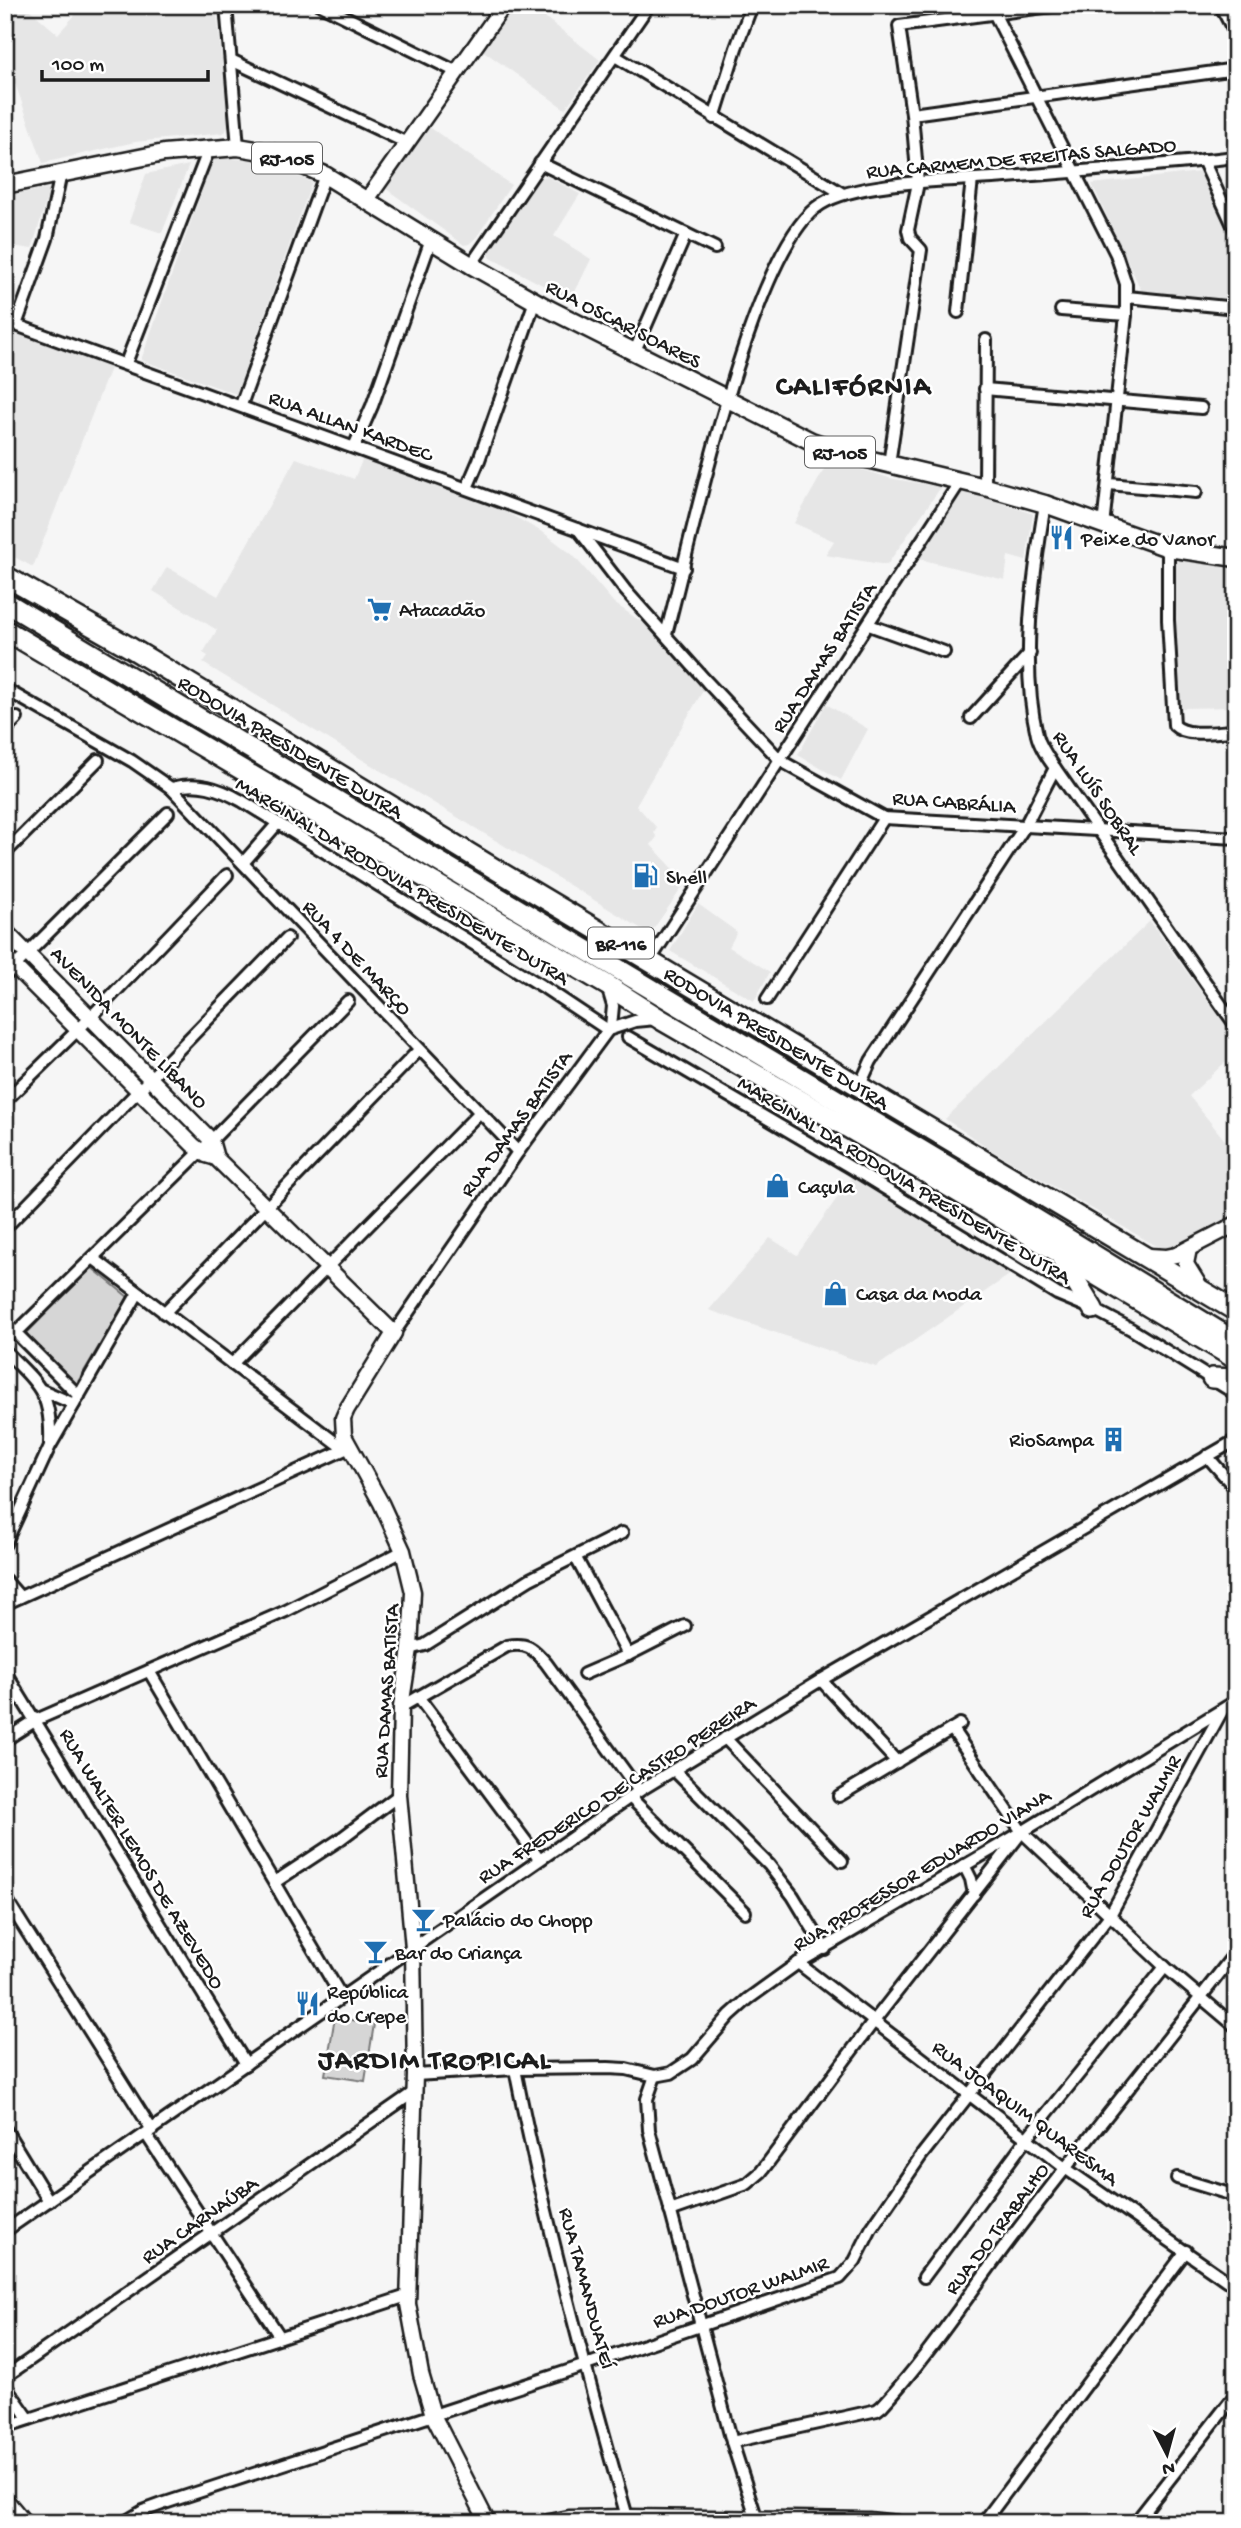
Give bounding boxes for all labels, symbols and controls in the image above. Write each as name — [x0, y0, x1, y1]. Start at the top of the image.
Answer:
scale bar — [42, 38, 208, 82]
text: 100 m — [51, 54, 104, 79]
street label: RUA CARMEM DE FREITAS SALGADO — [865, 134, 1178, 186]
road number: RJ-105 — [252, 142, 322, 174]
street label: RUA OSCAR SOARES — [540, 276, 705, 376]
district label: CALIFÓRNIA — [776, 372, 933, 405]
street label: RUA ALLAN KARDEC — [265, 387, 437, 470]
road number: RJ-105 — [805, 436, 875, 467]
restaurant icon: Peixe do Vanor — [1047, 524, 1075, 552]
place label: Peixe do Vanor — [1080, 529, 1216, 554]
street label: RUA DAMAS BATISTA — [768, 577, 885, 739]
supermarket icon: Atacadão — [365, 595, 393, 623]
place label: Atacadão — [399, 600, 485, 625]
street label: RODOVIA PRESIDENTE DUTRA — [172, 672, 408, 827]
street label: RUA LUÍS SOBRAL — [1045, 727, 1148, 862]
street label: MARGINAL DA RODOVIA PRESIDENTE DUTRA — [230, 773, 574, 994]
street label: RUA CABRÁLIA — [891, 787, 1018, 821]
fuel station icon: Shell — [632, 862, 660, 890]
place label: Shell — [666, 867, 707, 892]
street label: RUA 4 DE MARÇO — [295, 896, 416, 1023]
road number: BR-116 — [588, 928, 654, 959]
street label: AVENIDA MONTE LÍBANO — [43, 943, 212, 1116]
street label: RODOVIA PRESIDENTE DUTRA — [658, 963, 894, 1118]
street label: RUA DAMAS BATISTA — [456, 1046, 580, 1203]
street label: MARGINAL DA RODOVIA PRESIDENTE DUTRA — [732, 1072, 1076, 1293]
shop icon: Caçula — [764, 1172, 792, 1200]
place label: Caçula — [798, 1177, 856, 1202]
shop icon: Casa da Moda — [822, 1279, 850, 1307]
place label: Casa da Moda — [856, 1284, 983, 1309]
building icon: RioSampa — [1100, 1425, 1128, 1453]
place label: RioSampa — [1009, 1430, 1095, 1455]
street label: RUA DAMAS BATISTA — [370, 1602, 407, 1779]
street label: RUA FREDERICO DE CASTRO PEREIRA — [474, 1692, 763, 1891]
street label: RUA WALTER LEMOS DE AZEVEDO — [52, 1725, 228, 1995]
street label: RUA DOUTOR WALMIR — [1075, 1751, 1189, 1924]
street label: RUA PROFESSOR EDUARDO VIANA — [789, 1784, 1058, 1959]
bar icon: Palácio do Chopp — [409, 1905, 437, 1933]
place label: Palácio do Chopp — [442, 1910, 593, 1935]
bar icon: Bar do Criança — [361, 1938, 389, 1966]
place label: Bar do Criança — [394, 1943, 523, 1968]
place label: República do Crepe — [327, 1982, 409, 2031]
restaurant icon: República do Crepe — [293, 1989, 321, 2017]
street label: RUA JOAQUIM QUARESMA — [926, 2037, 1123, 2194]
district label: JARDIM TROPICAL — [317, 2046, 552, 2079]
street label: RUA DO TRABALHO — [941, 2159, 1057, 2301]
street label: RUA CARNAÚBA — [138, 2172, 265, 2271]
street label: RUA TAMANDUATEÍ — [551, 2205, 618, 2372]
street label: RUA DOUTOR WALMIR — [650, 2252, 833, 2336]
north arrow — [1132, 2420, 1202, 2490]
text: N — [1161, 2455, 1176, 2480]

